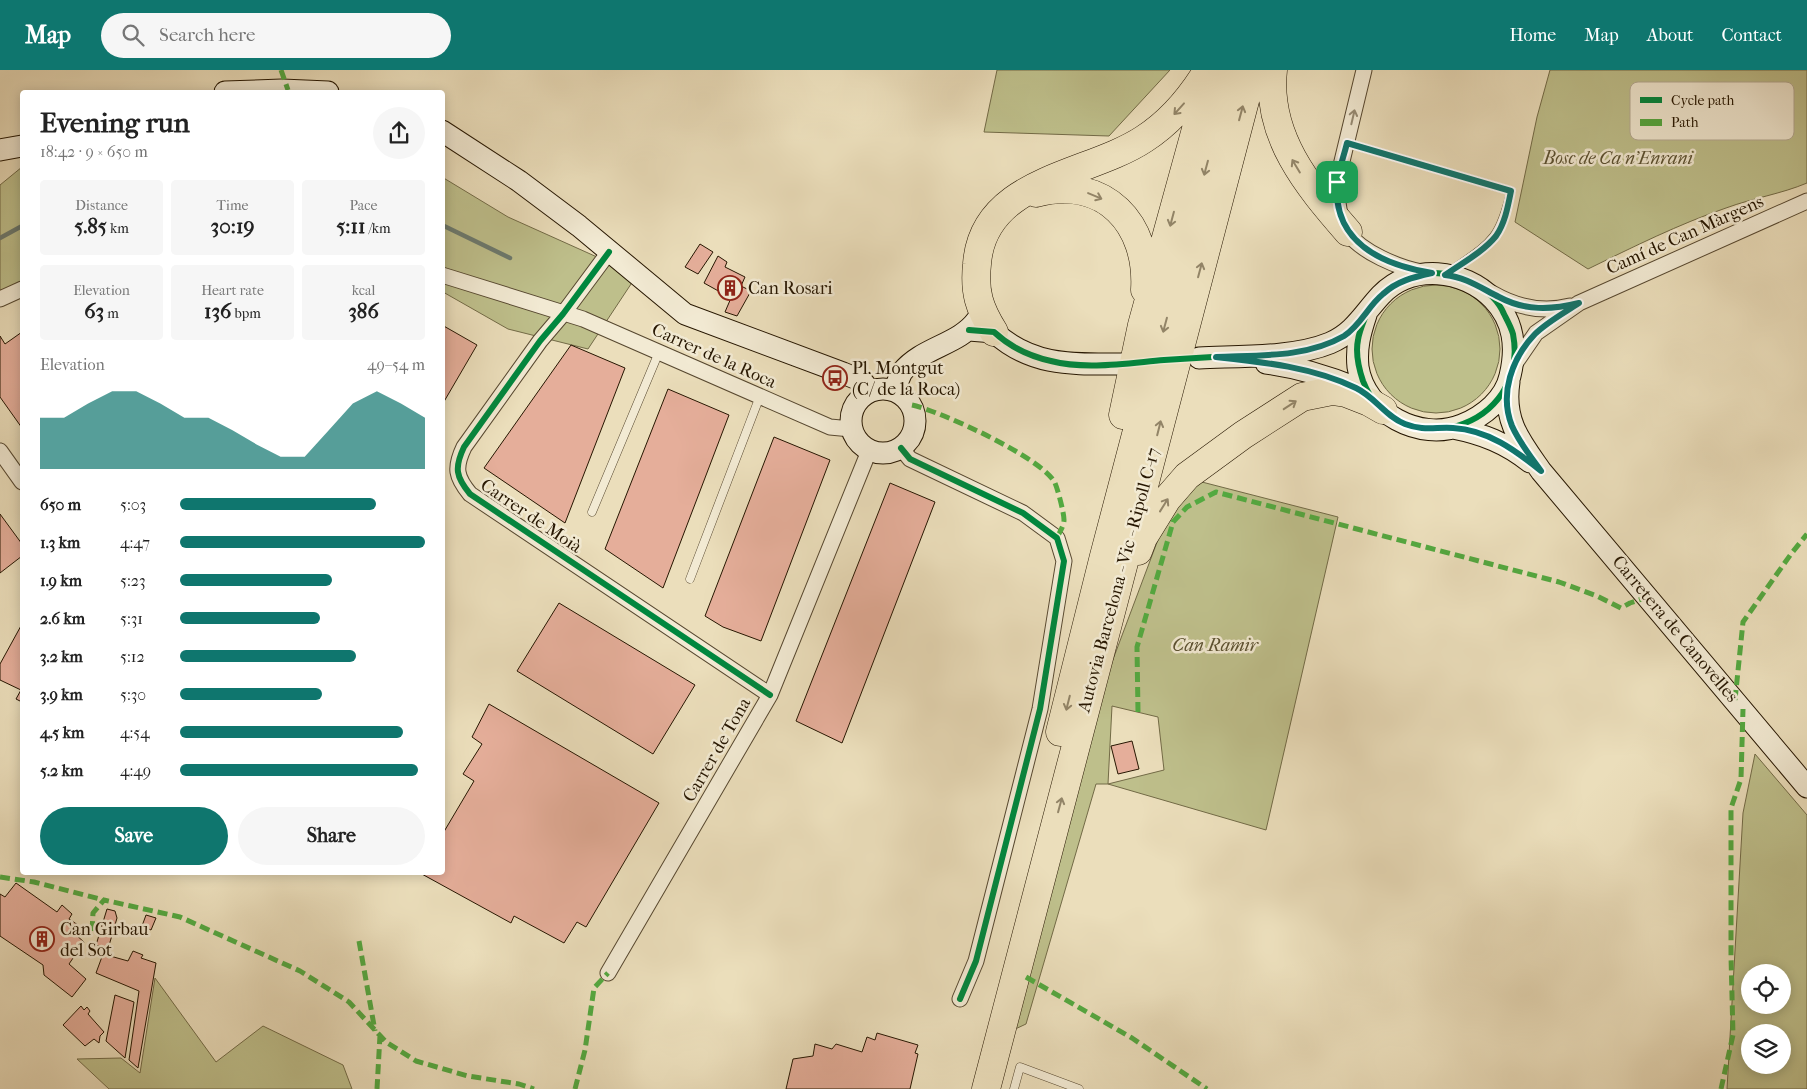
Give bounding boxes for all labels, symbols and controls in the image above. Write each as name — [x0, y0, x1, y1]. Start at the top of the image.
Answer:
search box — [101, 13, 451, 58]
text: Map — [25, 21, 71, 49]
icon: search — [119, 21, 147, 49]
text: Search here — [159, 24, 255, 46]
text: Home — [1509, 25, 1556, 46]
text: Map — [1584, 25, 1619, 46]
text: About — [1647, 25, 1693, 46]
text: Contact — [1721, 25, 1782, 46]
legend — [1630, 82, 1794, 140]
text: Cycle path — [1671, 92, 1735, 109]
one-way arrow — [1173, 103, 1184, 116]
text: Evening run — [40, 106, 190, 139]
one-way arrow — [1237, 106, 1246, 122]
button: share — [373, 107, 425, 159]
one-way arrow — [1349, 110, 1358, 126]
text: Path — [1671, 114, 1699, 131]
text: 18:42 · 9 × 650 m — [40, 142, 148, 161]
park label: Bosc de Ca n'Enrani — [1542, 148, 1695, 169]
one-way arrow — [1201, 159, 1210, 175]
one-way arrow — [1291, 160, 1301, 174]
pin — [1316, 161, 1358, 203]
icon: arrive — [1323, 168, 1351, 196]
street label: Camí de Can Màrgens — [1603, 191, 1767, 279]
one-way arrow — [1087, 192, 1102, 202]
text: Distance — [75, 197, 128, 214]
text: Time — [217, 197, 248, 214]
text: Pace — [350, 197, 377, 214]
one-way arrow — [1167, 211, 1177, 227]
text: 5.85 — [74, 214, 107, 238]
text: 30:19 — [211, 214, 254, 238]
text: 5:11 — [336, 214, 365, 238]
text: km — [107, 220, 129, 237]
text: /km — [365, 220, 391, 237]
one-way arrow — [1196, 263, 1205, 279]
building icon: Can Rosari — [717, 275, 743, 301]
place label: Can Rosari — [748, 278, 833, 299]
text: Elevation — [73, 282, 130, 299]
text: Heart rate — [201, 282, 264, 299]
text: kcal — [352, 282, 375, 299]
text: 63 — [84, 299, 104, 323]
text: 136 — [204, 299, 231, 323]
text: 386 — [348, 299, 379, 323]
text: m — [104, 305, 119, 322]
text: bpm — [231, 305, 261, 322]
one-way arrow — [1160, 317, 1169, 333]
street label: Carrer de la Roca — [649, 319, 780, 393]
text: Elevation — [40, 355, 105, 374]
text: 49–54 m — [367, 355, 425, 374]
place label: Pl. Montgut (C/ de la Roca) — [852, 358, 960, 400]
bus stop icon: Pl. Montgut (C/ de la Roca) — [822, 365, 848, 391]
one-way arrow — [1282, 399, 1296, 409]
one-way arrow — [1155, 420, 1164, 436]
street label: Autovia Barcelona - Vic - Ripoll C-17 — [1073, 445, 1165, 715]
street label: Carrer de Moià — [476, 474, 586, 558]
text: 650 m — [40, 495, 81, 514]
text: 5:03 — [120, 495, 146, 514]
one-way arrow — [1158, 498, 1169, 512]
text: 1.3 km — [40, 533, 80, 552]
text: 4:47 — [120, 533, 150, 552]
street label: Carretera de Canovelles — [1608, 551, 1743, 707]
text: 1.9 km — [40, 571, 82, 590]
text: 5:23 — [120, 571, 146, 590]
text: 2.6 km — [40, 609, 85, 628]
text: 5:31 — [120, 609, 143, 628]
park label: Can Ramir — [1172, 635, 1260, 656]
text: 3.2 km — [40, 647, 83, 666]
text: 5:12 — [120, 647, 145, 666]
text: 3.9 km — [40, 685, 83, 704]
text: 5:30 — [120, 685, 146, 704]
street label: Carrer de Tona — [679, 694, 756, 806]
one-way arrow — [1062, 694, 1072, 710]
text: 4.5 km — [40, 723, 84, 742]
text: 4:54 — [120, 723, 150, 742]
text: 5.2 km — [40, 761, 83, 780]
text: 4:49 — [120, 761, 151, 780]
one-way arrow — [1056, 797, 1066, 813]
button: Save — [40, 807, 228, 865]
button: Share — [238, 807, 425, 865]
place label: Can Girbau del Sot — [60, 919, 148, 961]
building icon: Can Girbau del Sot — [29, 926, 55, 952]
map controls — [1741, 964, 1791, 1074]
button: locate — [1741, 964, 1791, 1014]
button: layers — [1741, 1024, 1791, 1074]

